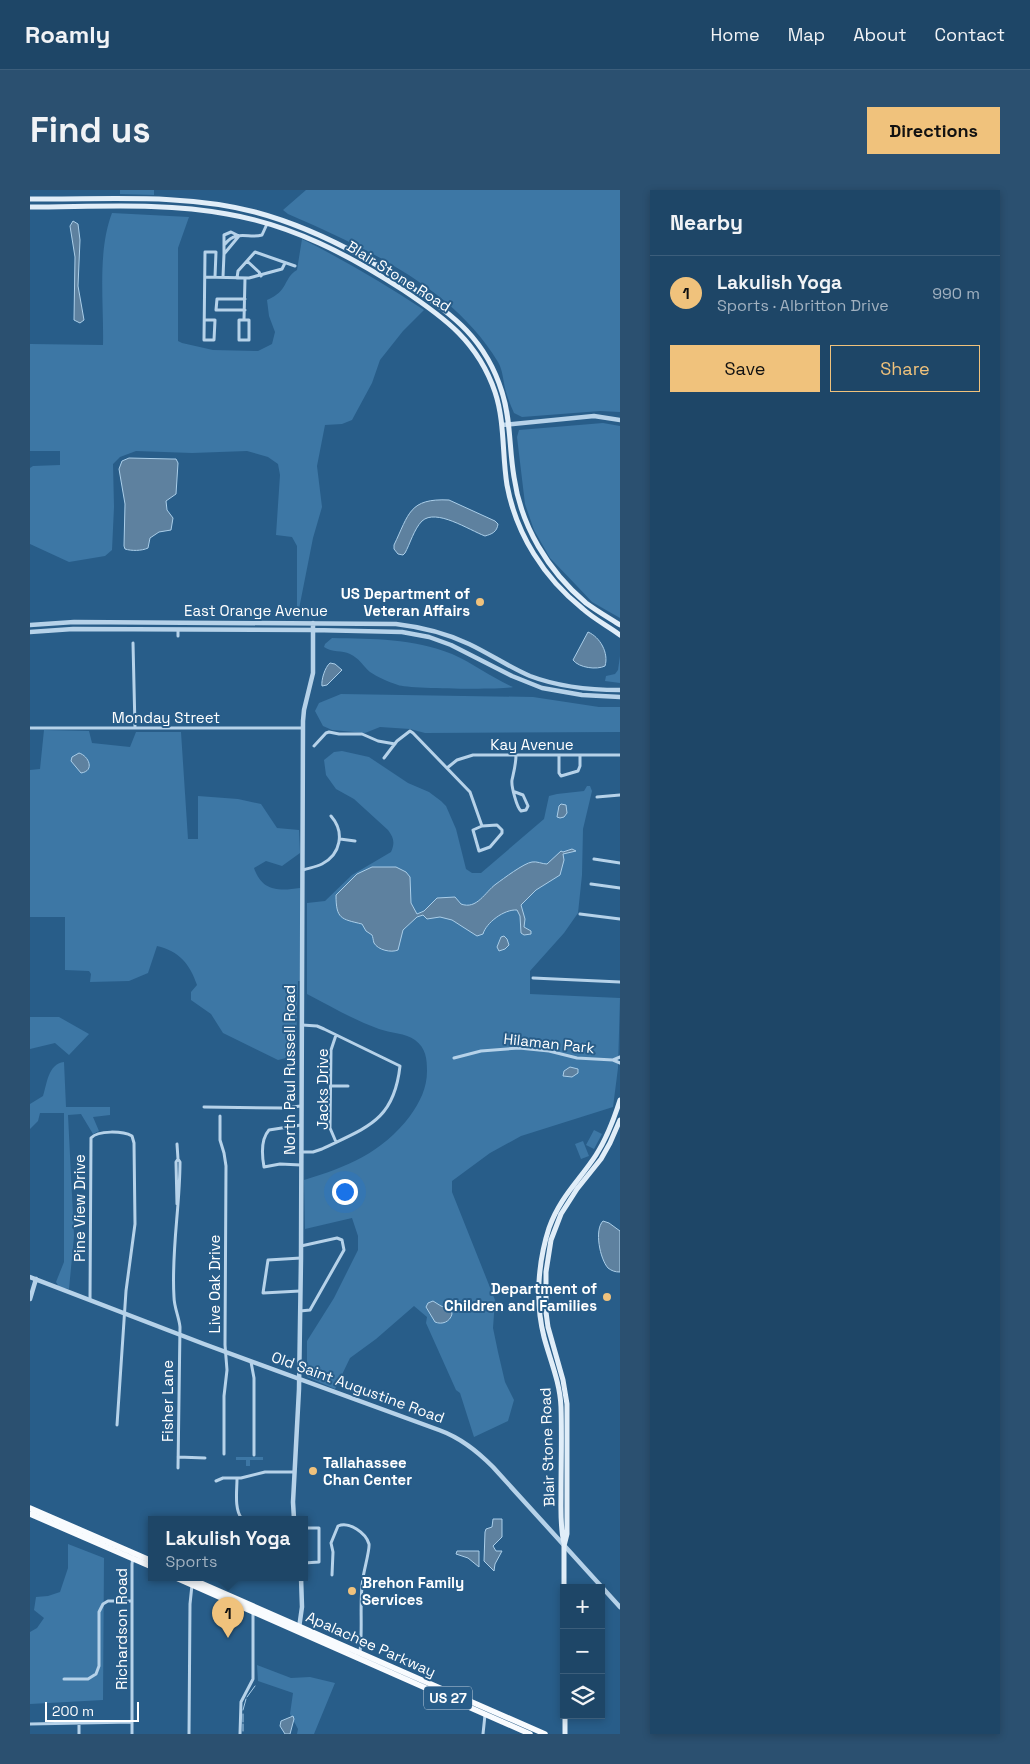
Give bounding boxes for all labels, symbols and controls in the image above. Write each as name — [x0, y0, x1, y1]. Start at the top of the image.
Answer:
text: Roamly — [25, 19, 110, 50]
text: Home — [711, 23, 760, 46]
text: Map — [788, 23, 825, 46]
text: About — [853, 23, 907, 46]
text: Contact — [935, 23, 1005, 46]
button: Directions — [867, 107, 1000, 154]
text: Find us — [30, 108, 151, 152]
text: Nearby — [670, 209, 743, 236]
street label: Blair Stone Road — [343, 236, 455, 316]
text: Lakulish Yoga — [717, 270, 842, 295]
text: 1 — [682, 283, 690, 304]
text: 990 m — [932, 283, 980, 304]
text: Sports · Albritton Drive — [717, 295, 889, 316]
button: Save — [670, 345, 820, 392]
button: Share — [830, 345, 980, 392]
place label: US Department of Veteran Affairs — [341, 584, 470, 620]
marker: US Department of Veteran Affairs — [474, 596, 486, 608]
street label: East Orange Avenue — [184, 601, 328, 620]
street label: Monday Street — [112, 708, 220, 727]
street label: Kay Avenue — [490, 735, 574, 754]
street label: North Paul Russell Road — [280, 985, 299, 1155]
street label: Hilaman Park — [502, 1029, 596, 1057]
street label: Jacks Drive — [313, 1048, 332, 1130]
street label: Pine View Drive — [70, 1154, 89, 1262]
your location — [332, 1179, 358, 1205]
street label: Live Oak Drive — [205, 1234, 224, 1333]
place label: Department of Children and Families — [444, 1279, 597, 1315]
marker: Department of Children and Families — [601, 1291, 613, 1303]
street label: Old Saint Augustine Road — [269, 1347, 447, 1427]
street label: Fisher Lane — [158, 1360, 177, 1442]
street label: Blair Stone Road — [535, 1387, 559, 1507]
place label: Tallahassee Chan Center — [323, 1453, 412, 1489]
marker: Tallahassee Chan Center — [307, 1465, 319, 1477]
popup — [148, 1516, 308, 1581]
text: Lakulish Yoga — [165, 1526, 291, 1551]
text: Sports — [165, 1551, 217, 1572]
street label: Richardson Road — [112, 1568, 131, 1690]
place label: Brehon Family Services — [362, 1573, 464, 1609]
map controls — [560, 1584, 605, 1719]
button: + — [560, 1584, 605, 1629]
marker: Brehon Family Services — [346, 1585, 358, 1597]
pin: 1 — [212, 1597, 244, 1638]
street label: Apalachee Parkway — [303, 1607, 439, 1681]
button: − — [560, 1629, 605, 1674]
button: layers — [560, 1674, 605, 1719]
road number: US 27 — [424, 1686, 472, 1710]
scale bar — [45, 1699, 139, 1722]
text: 200 m — [52, 1702, 94, 1720]

